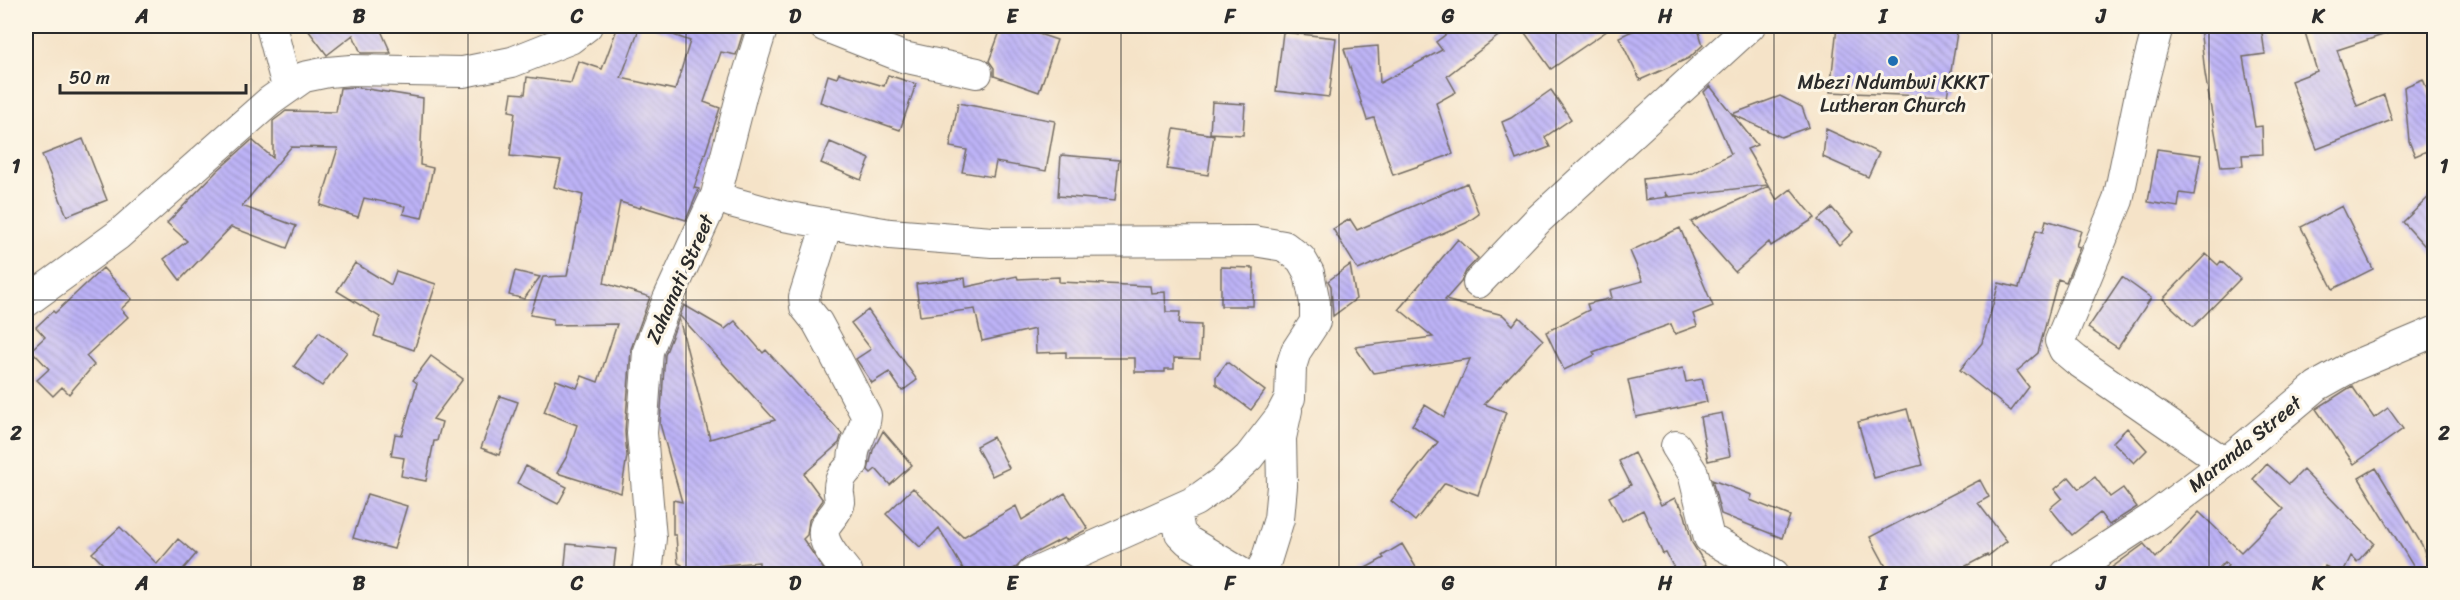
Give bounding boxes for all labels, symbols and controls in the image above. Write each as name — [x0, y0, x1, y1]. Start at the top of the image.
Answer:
text: A — [134, 0, 149, 34]
text: B — [353, 0, 366, 34]
text: C — [570, 0, 584, 34]
text: D — [789, 0, 802, 34]
text: E — [1006, 0, 1019, 34]
text: F — [1224, 0, 1237, 34]
text: G — [1441, 0, 1455, 34]
text: H — [1657, 0, 1673, 34]
text: I — [1878, 0, 1889, 34]
text: J — [2095, 0, 2107, 34]
text: K — [2311, 0, 2326, 34]
marker: Mbezi Ndumbwi KKKT Lutheran Church — [1886, 54, 1900, 68]
scale bar — [60, 57, 246, 95]
text: 50 m — [69, 62, 110, 94]
place label: Mbezi Ndumbwi KKKT Lutheran Church — [1797, 65, 1990, 123]
text: 1 — [12, 149, 21, 184]
text: 1 — [2440, 149, 2449, 184]
street label: Zahanati Street — [636, 208, 725, 349]
street label: Maranda Street — [2180, 386, 2311, 501]
text: 2 — [9, 416, 22, 451]
text: 2 — [2437, 416, 2450, 451]
text: A — [134, 566, 149, 600]
text: B — [353, 566, 366, 600]
text: C — [570, 566, 584, 600]
text: D — [789, 566, 802, 600]
text: E — [1006, 566, 1019, 600]
text: F — [1224, 566, 1237, 600]
text: G — [1441, 566, 1455, 600]
text: H — [1657, 566, 1673, 600]
text: I — [1878, 566, 1889, 600]
text: J — [2095, 566, 2107, 600]
text: K — [2311, 566, 2326, 600]

